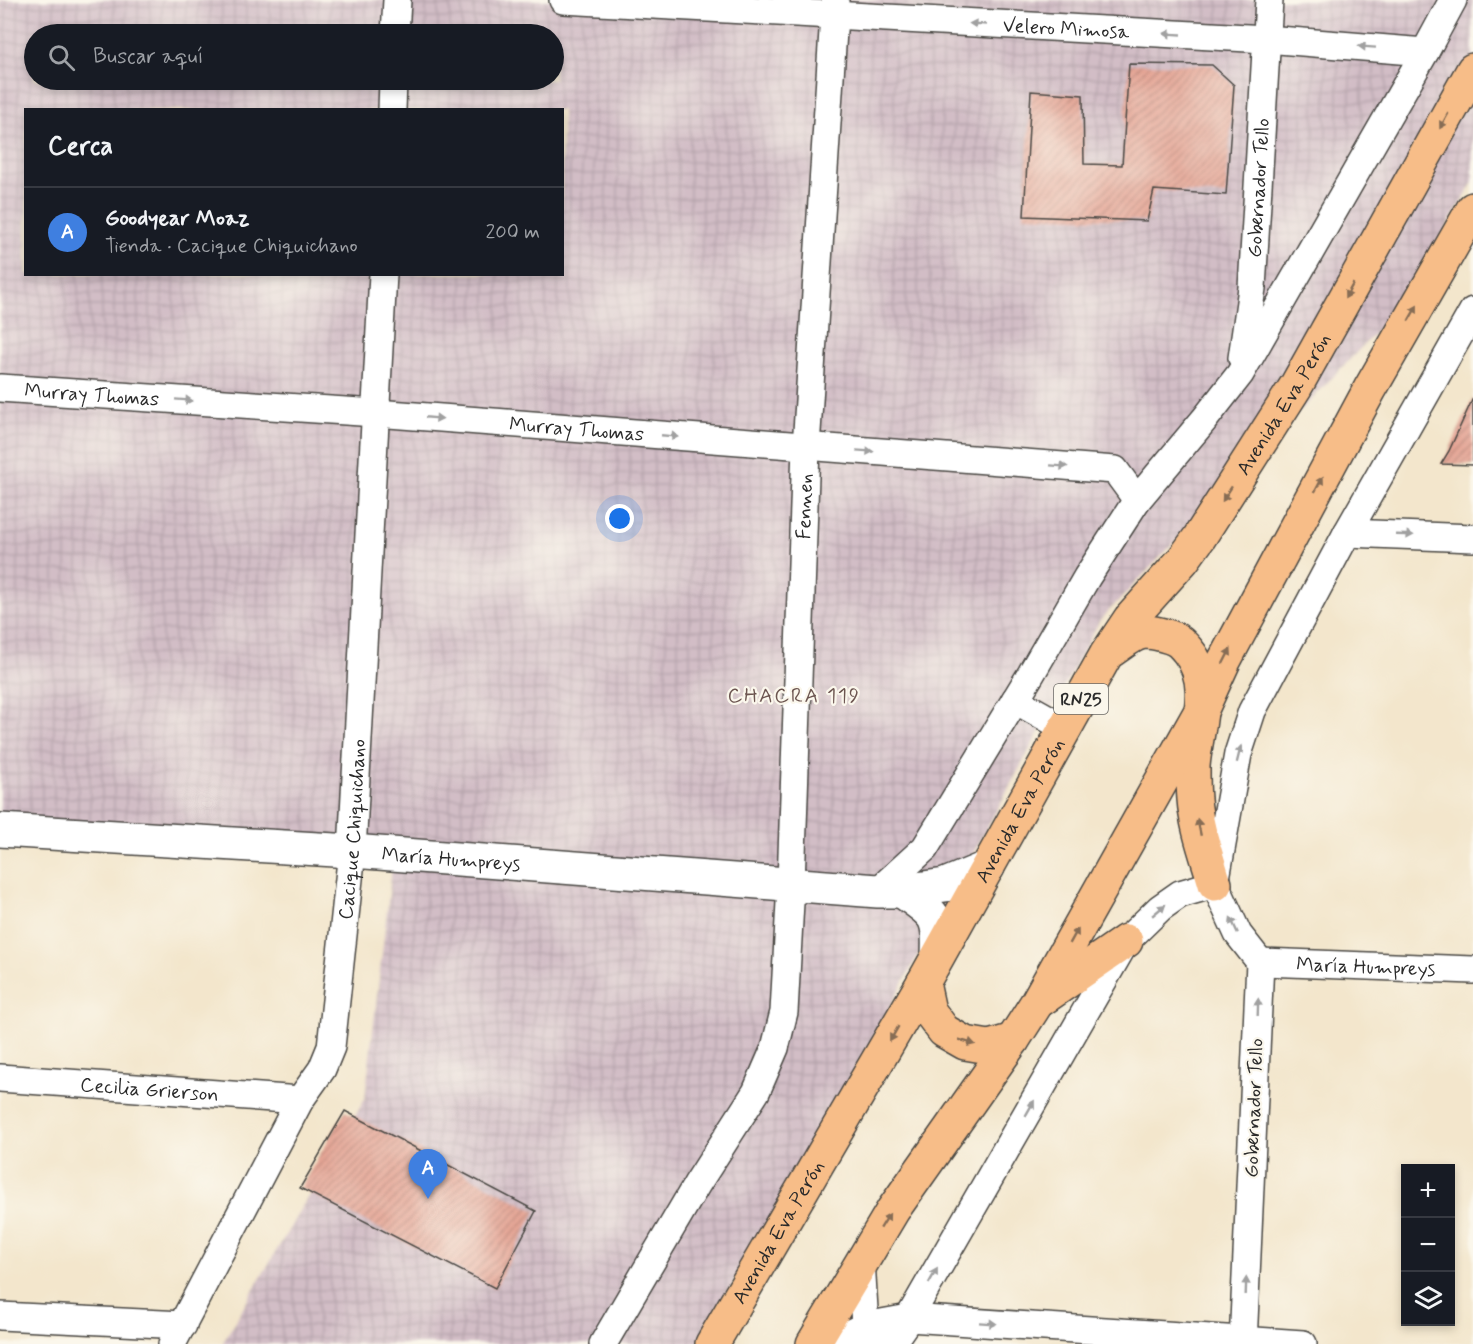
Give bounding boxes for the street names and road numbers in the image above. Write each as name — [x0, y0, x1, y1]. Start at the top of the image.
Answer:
street label: Velero Mimosa — [1002, 12, 1131, 46]
street label: Gobernador Tello — [1242, 117, 1277, 258]
street label: Avenida Eva Perón — [1231, 329, 1338, 481]
street label: Murray Thomas — [23, 378, 160, 414]
street label: Murray Thomas — [508, 411, 645, 449]
street label: Fennen — [791, 473, 820, 540]
road number: RN25 — [1054, 684, 1108, 714]
street label: Avenida Eva Perón — [969, 734, 1072, 888]
street label: Cacique Chiquichano — [333, 738, 373, 921]
street label: María Humpreys — [381, 841, 522, 879]
street label: María Humpreys — [1296, 951, 1436, 984]
street label: Gobernador Tello — [1239, 1038, 1270, 1178]
street label: Cecilia Grierson — [79, 1072, 220, 1109]
street label: Avenida Eva Perón — [726, 1156, 831, 1309]

